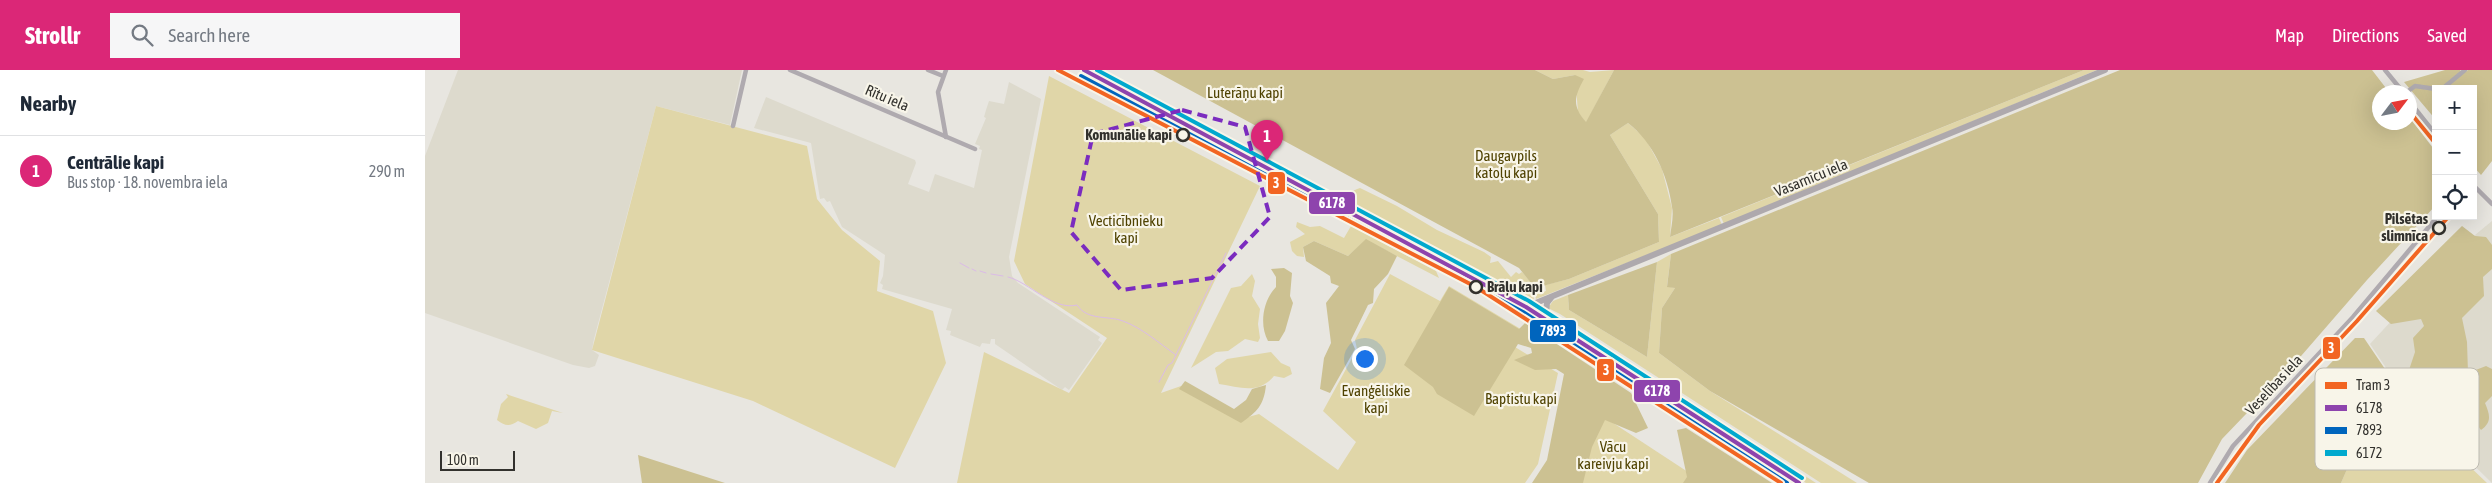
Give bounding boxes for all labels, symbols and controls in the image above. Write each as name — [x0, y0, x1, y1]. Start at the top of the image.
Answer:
search box — [110, 13, 460, 58]
icon: search — [128, 21, 156, 49]
text: Strollr — [25, 22, 80, 49]
text: Search here — [168, 24, 250, 46]
text: Map — [2275, 25, 2304, 46]
text: Directions — [2332, 25, 2399, 46]
text: Saved — [2427, 25, 2467, 46]
street label: Rītu iela — [863, 81, 912, 114]
park label: Luterāņu kapi — [1207, 84, 1283, 101]
north arrow — [2372, 85, 2417, 130]
map controls — [2432, 85, 2477, 220]
button: + — [2432, 85, 2477, 130]
text: Nearby — [20, 91, 76, 115]
pin: 1 — [1251, 120, 1283, 161]
place label: Komunālie kapi — [1085, 126, 1172, 143]
marker: Komunālie kapi — [1176, 128, 1190, 142]
button: − — [2432, 130, 2477, 175]
park label: Daugavpils katoļu kapi — [1475, 147, 1537, 181]
text: Centrālie kapi — [67, 151, 164, 173]
street label: Vasarnīcu iela — [1772, 155, 1850, 200]
text: 1 — [32, 162, 40, 180]
text: 290 m — [369, 162, 405, 180]
line badge: 3 — [1267, 171, 1286, 195]
text: Bus stop · 18. novembra iela — [67, 173, 228, 191]
text: 3 — [1273, 175, 1279, 191]
button: locate — [2432, 175, 2477, 220]
line badge: 6178 — [1308, 191, 1356, 215]
text: 6178 — [1319, 195, 1346, 211]
place label: Pilsētas slimnīca — [2381, 210, 2429, 244]
park label: Vecticībnieku kapi — [1089, 212, 1163, 246]
marker: Pilsētas slimnīca — [2432, 221, 2446, 235]
place label: Brāļu kapi — [1487, 278, 1543, 296]
marker: Brāļu kapi — [1469, 280, 1483, 294]
line badge: 7893 — [1529, 319, 1577, 343]
text: 7893 — [1540, 323, 1566, 339]
line badge: 3 — [2322, 336, 2341, 360]
text: 3 — [2328, 340, 2334, 356]
your location — [1352, 346, 1378, 372]
street label: Veselības iela — [2242, 351, 2306, 418]
line badge: 3 — [1596, 358, 1615, 382]
text: 3 — [1603, 362, 1609, 378]
legend — [2315, 368, 2479, 470]
text: Tram 3 — [2356, 377, 2390, 393]
line badge: 6178 — [1633, 379, 1681, 403]
park label: Evanģēliskie kapi — [1342, 382, 1411, 416]
text: 6178 — [1644, 383, 1671, 399]
park label: Baptistu kapi — [1485, 390, 1557, 407]
text: 6178 — [2356, 400, 2383, 416]
text: 7893 — [2356, 422, 2382, 438]
park label: Vācu kareivju kapi — [1577, 438, 1649, 472]
text: 6172 — [2356, 445, 2382, 461]
scale bar — [440, 448, 515, 471]
text: 100 m — [447, 452, 479, 468]

